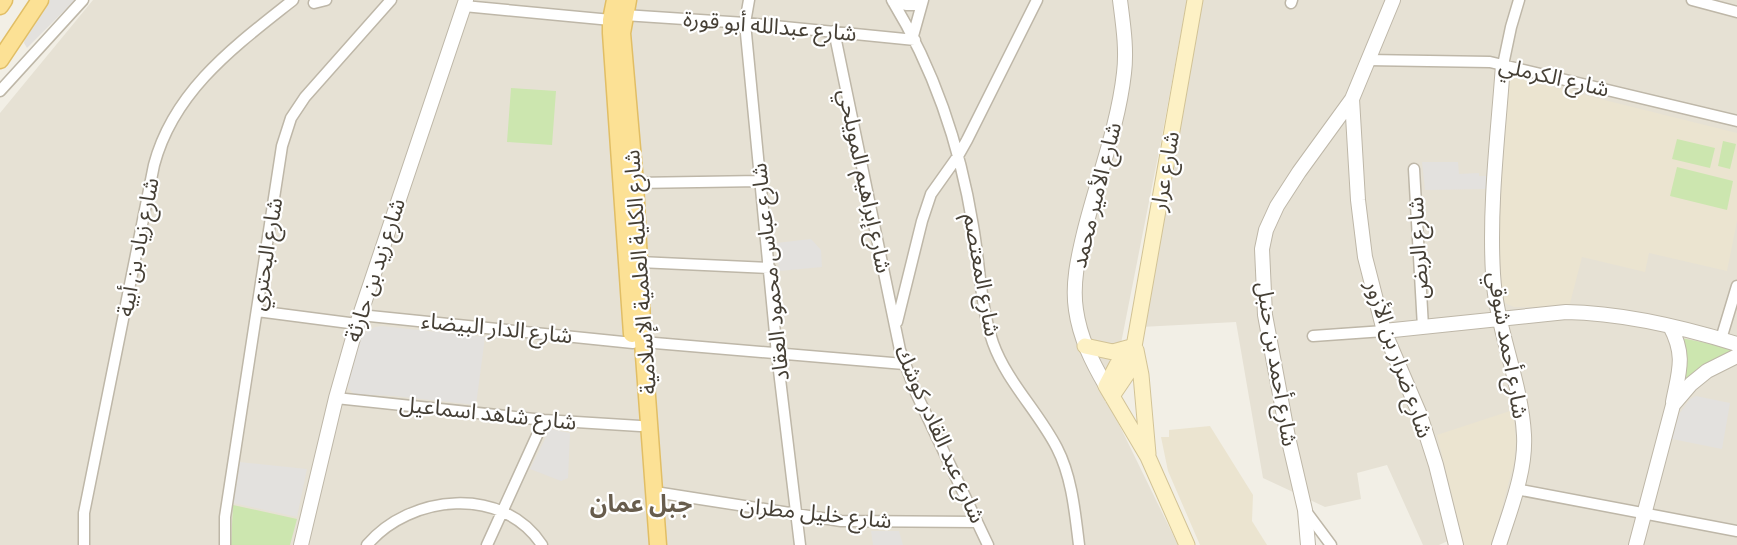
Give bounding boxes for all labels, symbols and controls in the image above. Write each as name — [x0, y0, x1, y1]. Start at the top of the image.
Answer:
street label: شارع عبدالله أبو قورة — [682, 5, 858, 50]
street label: شارع الكرملي — [1496, 51, 1612, 106]
street label: شارع إبراهيم المويلحي — [829, 86, 898, 276]
street label: شارع الأمير محمد — [1065, 119, 1130, 271]
street label: شارع عرار — [1145, 129, 1188, 214]
street label: شارع الكلية العلمية الإسلامية — [618, 149, 665, 395]
street label: شارع عباس محمود العقاد — [745, 162, 798, 382]
street label: شارع زياد بن أبية — [111, 175, 168, 319]
street label: شارع زيد بن حارثة — [339, 195, 414, 346]
street label: شارع البحتري — [244, 196, 291, 313]
street label: شارع الربض — [1402, 196, 1437, 300]
street label: شارع المعتصم — [955, 211, 1006, 339]
street label: شارع أحمد شوقي — [1479, 269, 1534, 421]
street label: شارع ضرار بن الأزور — [1356, 276, 1439, 442]
street label: شارع أحمد بن حنبل — [1248, 280, 1303, 449]
street label: شارع الدار البيضاء — [420, 307, 574, 352]
street label: شارع عبد القادر كوشك — [886, 341, 991, 528]
street label: شارع شاهد اسماعيل — [398, 390, 578, 439]
district label: جبل عمان — [590, 489, 692, 518]
street label: شارع خليل مطران — [739, 492, 893, 537]

